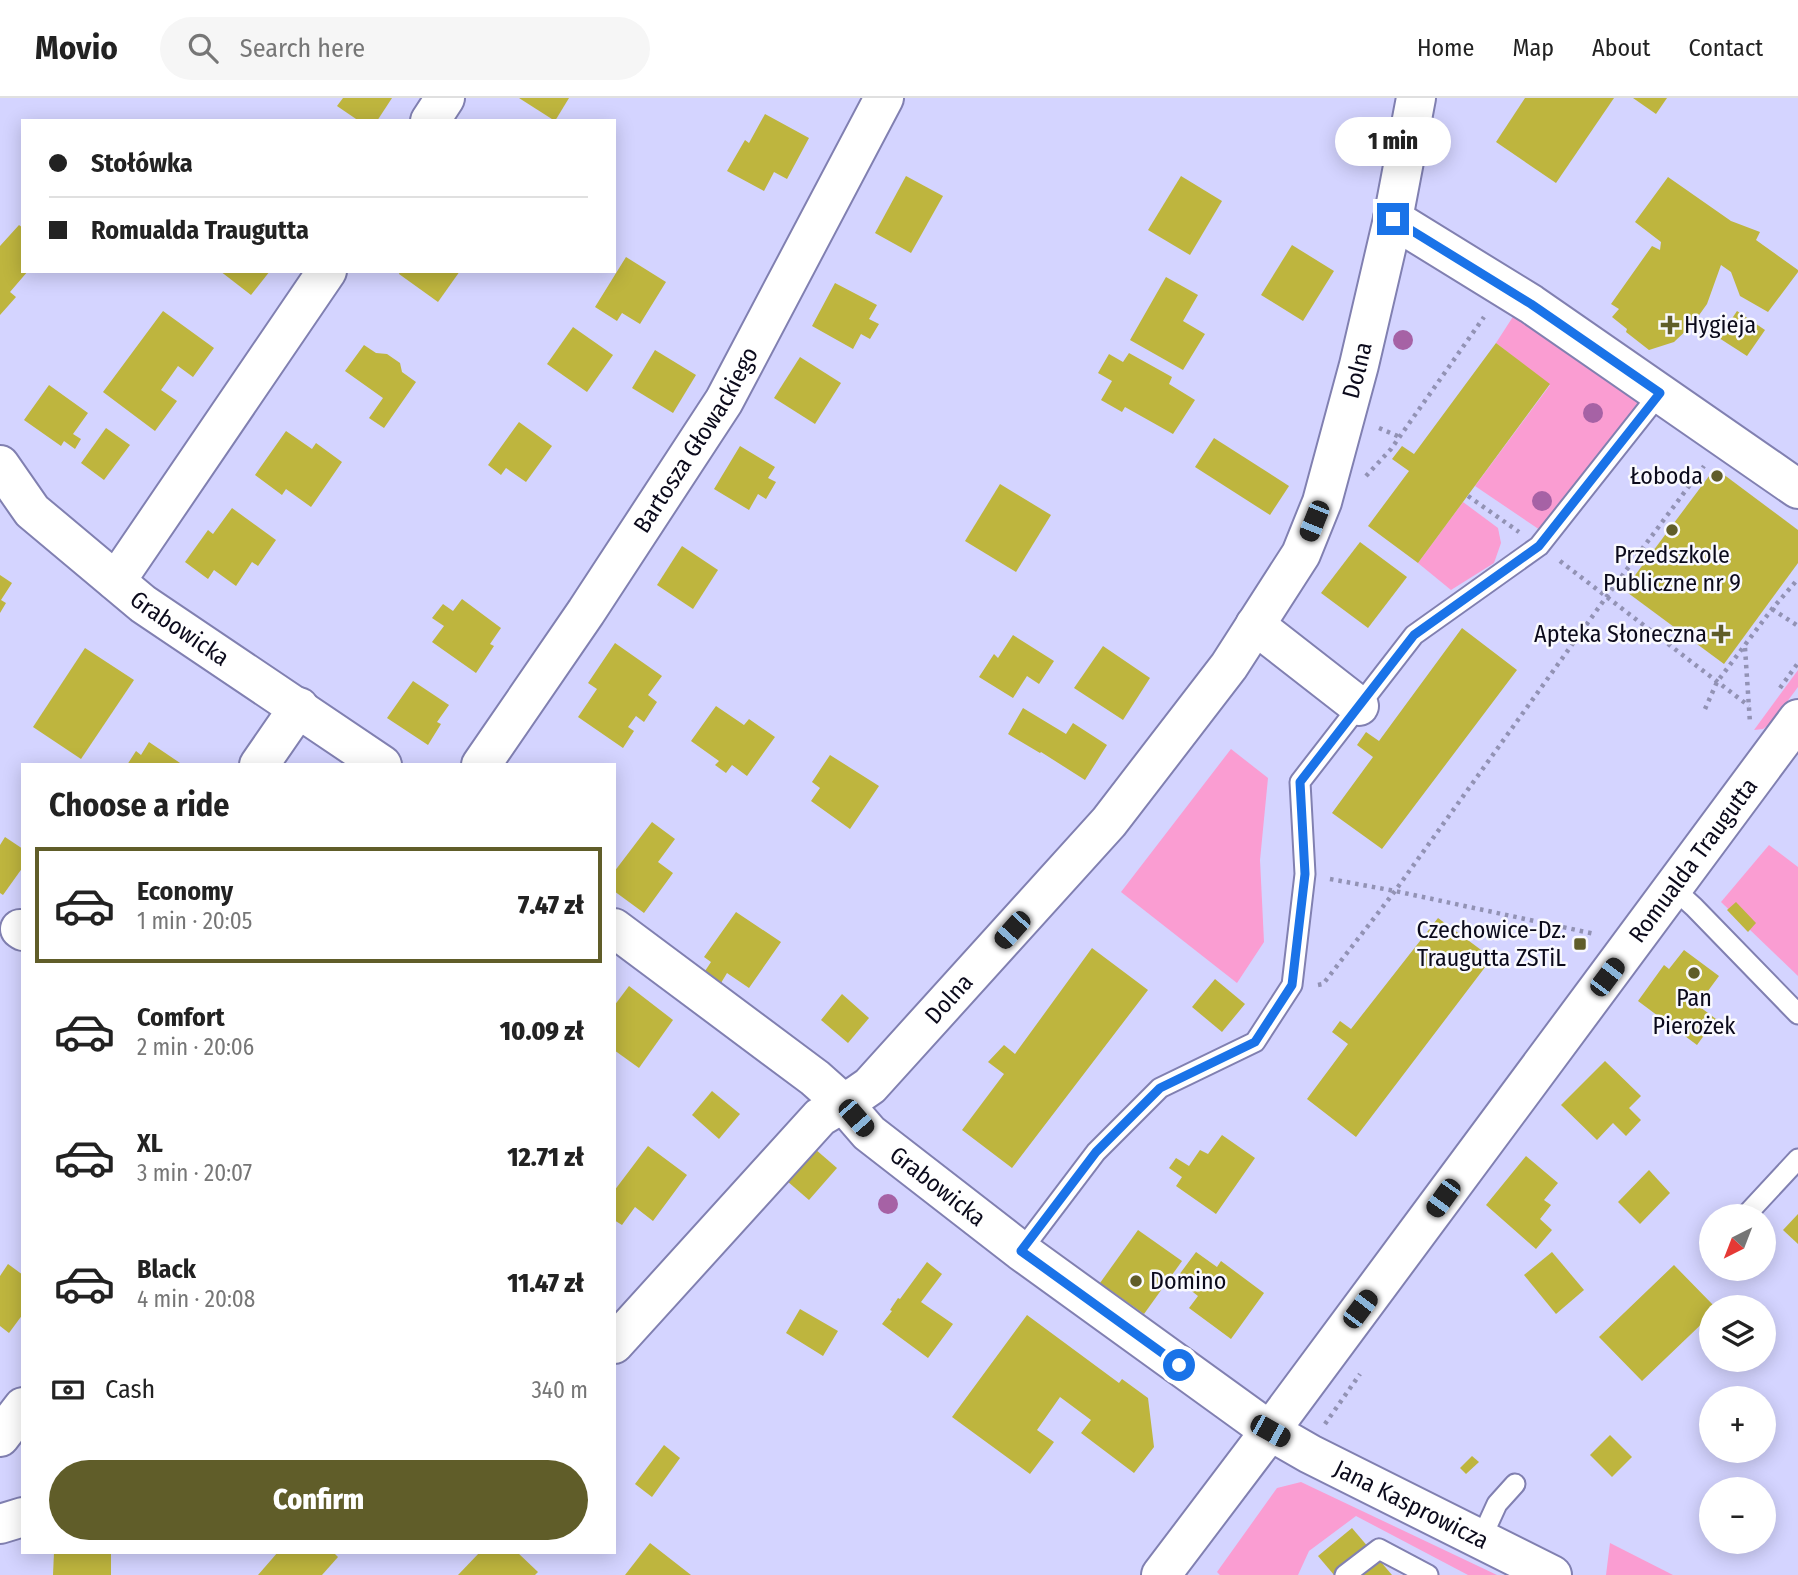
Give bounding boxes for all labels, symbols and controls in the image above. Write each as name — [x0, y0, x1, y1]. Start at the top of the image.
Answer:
search box — [160, 17, 650, 80]
text: Movio — [35, 28, 118, 68]
icon: search — [184, 29, 222, 67]
text: Search here — [240, 33, 365, 64]
text: Home — [1417, 34, 1474, 62]
text: Map — [1512, 34, 1554, 62]
text: About — [1592, 34, 1650, 62]
text: Contact — [1688, 34, 1763, 62]
callout: 1 min — [1335, 117, 1451, 166]
text: 1 min — [1368, 127, 1418, 155]
text: Stołówka — [91, 148, 193, 179]
route end — [1377, 203, 1409, 235]
text: Romualda Traugutta — [91, 215, 309, 246]
place label: Hygieja — [1684, 311, 1756, 339]
marker: Hygieja — [1662, 317, 1678, 333]
street label: Dolna — [1337, 339, 1378, 402]
street label: Bartosza Głowackiego — [628, 342, 764, 538]
place label: Łoboda — [1630, 462, 1703, 490]
marker: Łoboda — [1709, 468, 1725, 484]
car — [1297, 498, 1332, 544]
marker: Przedszkole Publiczne nr 9 — [1664, 522, 1680, 538]
place label: Przedszkole Publiczne nr 9 — [1603, 541, 1741, 597]
street label: Grabowicka — [124, 585, 234, 672]
place label: Apteka Słoneczna — [1534, 620, 1707, 648]
marker: Apteka Słoneczna — [1713, 626, 1729, 642]
street label: Romualda Traugutta — [1623, 773, 1763, 948]
text: Choose a ride — [49, 786, 230, 824]
icon: car — [53, 874, 116, 937]
text: Economy — [137, 876, 233, 907]
text: 7.47 zł — [518, 890, 584, 921]
text: 1 min · 20:05 — [137, 907, 252, 935]
car — [991, 907, 1034, 953]
place label: Czechowice-Dz. Traugutta ZSTiL — [1417, 916, 1566, 972]
marker: Czechowice-Dz. Traugutta ZSTiL — [1572, 936, 1588, 952]
car — [1586, 954, 1629, 1000]
marker: Pan Pierożek — [1686, 965, 1702, 981]
street label: Dolna — [919, 968, 979, 1029]
place label: Pan Pierożek — [1653, 984, 1736, 1040]
icon: car — [53, 1000, 116, 1063]
text: Comfort — [137, 1002, 225, 1033]
text: 10.09 zł — [500, 1016, 584, 1047]
text: 2 min · 20:06 — [137, 1033, 254, 1061]
car — [835, 1095, 878, 1141]
icon: car — [53, 1126, 116, 1189]
text: XL — [137, 1128, 163, 1159]
street label: Grabowicka — [884, 1141, 991, 1232]
text: 12.71 zł — [507, 1142, 584, 1173]
text: 3 min · 20:07 — [137, 1159, 252, 1187]
car — [1423, 1175, 1464, 1221]
north arrow — [1699, 1204, 1776, 1281]
map controls — [1699, 1204, 1776, 1554]
icon: car — [53, 1252, 116, 1315]
text: Black — [137, 1254, 196, 1285]
place label: Domino — [1150, 1267, 1226, 1295]
text: 11.47 zł — [507, 1268, 584, 1299]
marker: Domino — [1128, 1273, 1144, 1289]
text: 4 min · 20:08 — [137, 1285, 255, 1313]
car — [1339, 1286, 1382, 1332]
button: layers — [1699, 1295, 1776, 1372]
route start — [1163, 1349, 1195, 1381]
icon: cash — [49, 1371, 87, 1409]
text: Cash — [105, 1374, 155, 1405]
text: 340 m — [532, 1376, 588, 1404]
button: + — [1699, 1386, 1776, 1463]
car — [1247, 1412, 1294, 1450]
street label: Jana Kasprowicza — [1329, 1454, 1493, 1555]
button: Confirm — [49, 1460, 588, 1540]
button: − — [1699, 1477, 1776, 1554]

